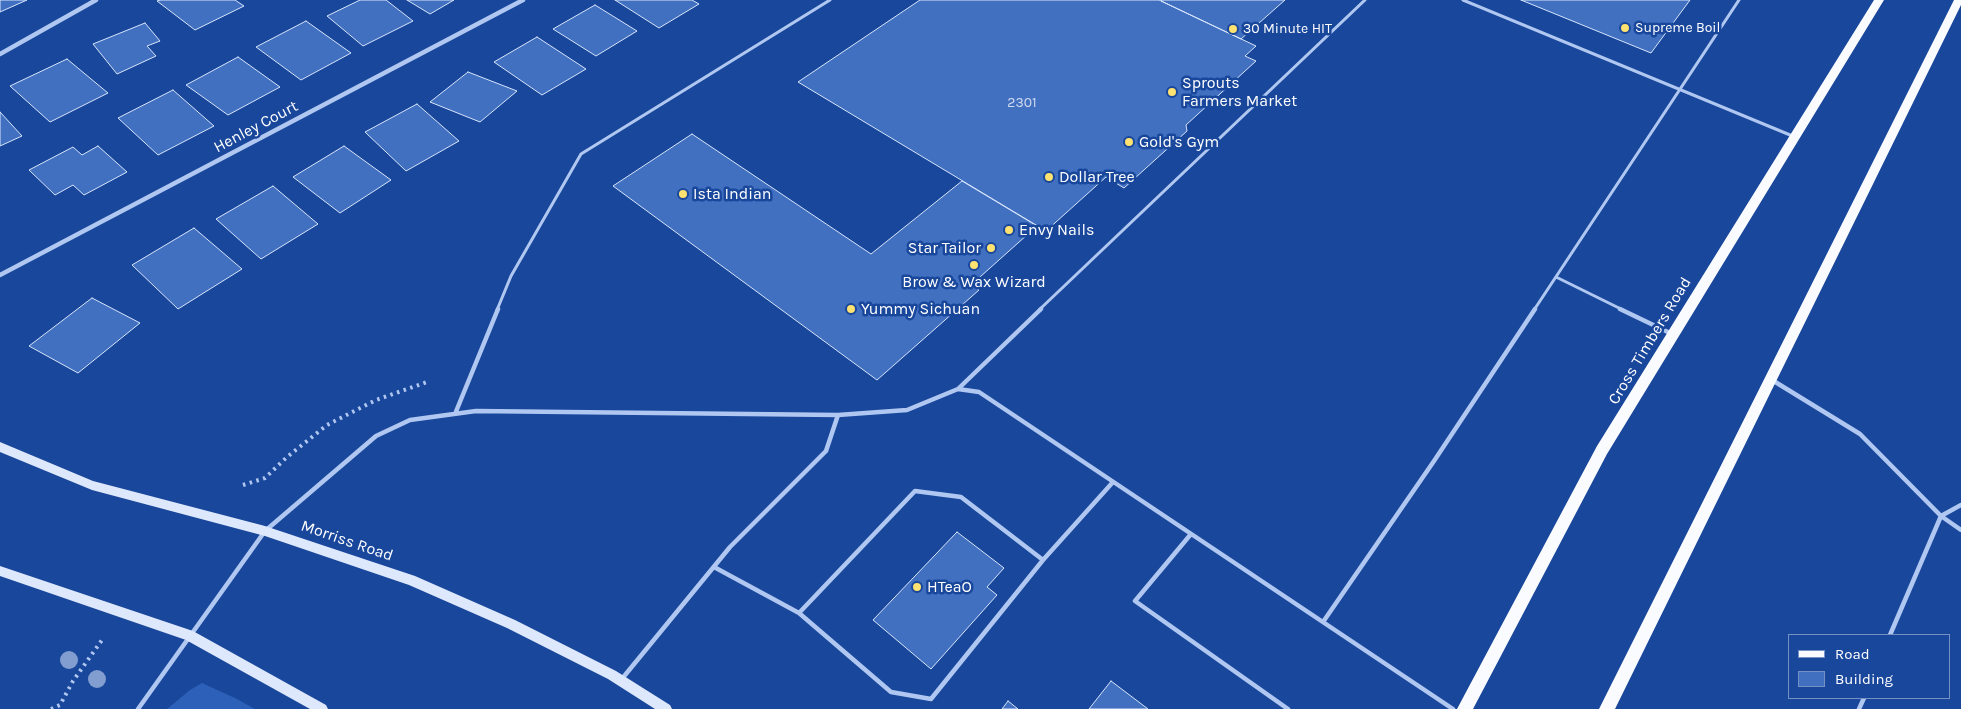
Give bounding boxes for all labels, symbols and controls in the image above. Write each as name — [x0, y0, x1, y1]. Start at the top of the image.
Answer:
place label: Supreme Boil — [1635, 20, 1720, 36]
place label: 30 Minute HIT — [1243, 21, 1332, 37]
marker: Supreme Boil — [1619, 22, 1631, 34]
marker: 30 Minute HIT — [1227, 23, 1239, 35]
place label: Sprouts Farmers Market — [1182, 73, 1297, 111]
marker: Sprouts Farmers Market — [1166, 86, 1178, 98]
house number: 2301 — [1007, 95, 1037, 111]
street label: Henley Court — [211, 97, 301, 157]
place label: Gold's Gym — [1139, 132, 1219, 152]
marker: Gold's Gym — [1123, 136, 1135, 148]
place label: Dollar Tree — [1059, 167, 1135, 187]
marker: Dollar Tree — [1043, 171, 1055, 183]
place label: Ista Indian — [693, 184, 771, 204]
marker: Ista Indian — [677, 188, 689, 200]
place label: Envy Nails — [1019, 220, 1094, 240]
marker: Envy Nails — [1003, 224, 1015, 236]
place label: Star Tailor — [908, 238, 981, 258]
marker: Star Tailor — [985, 242, 997, 254]
marker: Brow & Wax Wizard — [968, 259, 980, 271]
place label: Brow & Wax Wizard — [902, 272, 1046, 292]
street label: Cross Timbers Road — [1604, 274, 1696, 408]
place label: Yummy Sichuan — [861, 299, 980, 319]
marker: Yummy Sichuan — [845, 303, 857, 315]
street label: Morriss Road — [298, 516, 396, 566]
place label: HTeaO — [927, 577, 972, 597]
marker: HTeaO — [911, 581, 923, 593]
legend — [1788, 634, 1951, 699]
text: Road — [1835, 645, 1870, 663]
text: Building — [1835, 670, 1893, 688]

